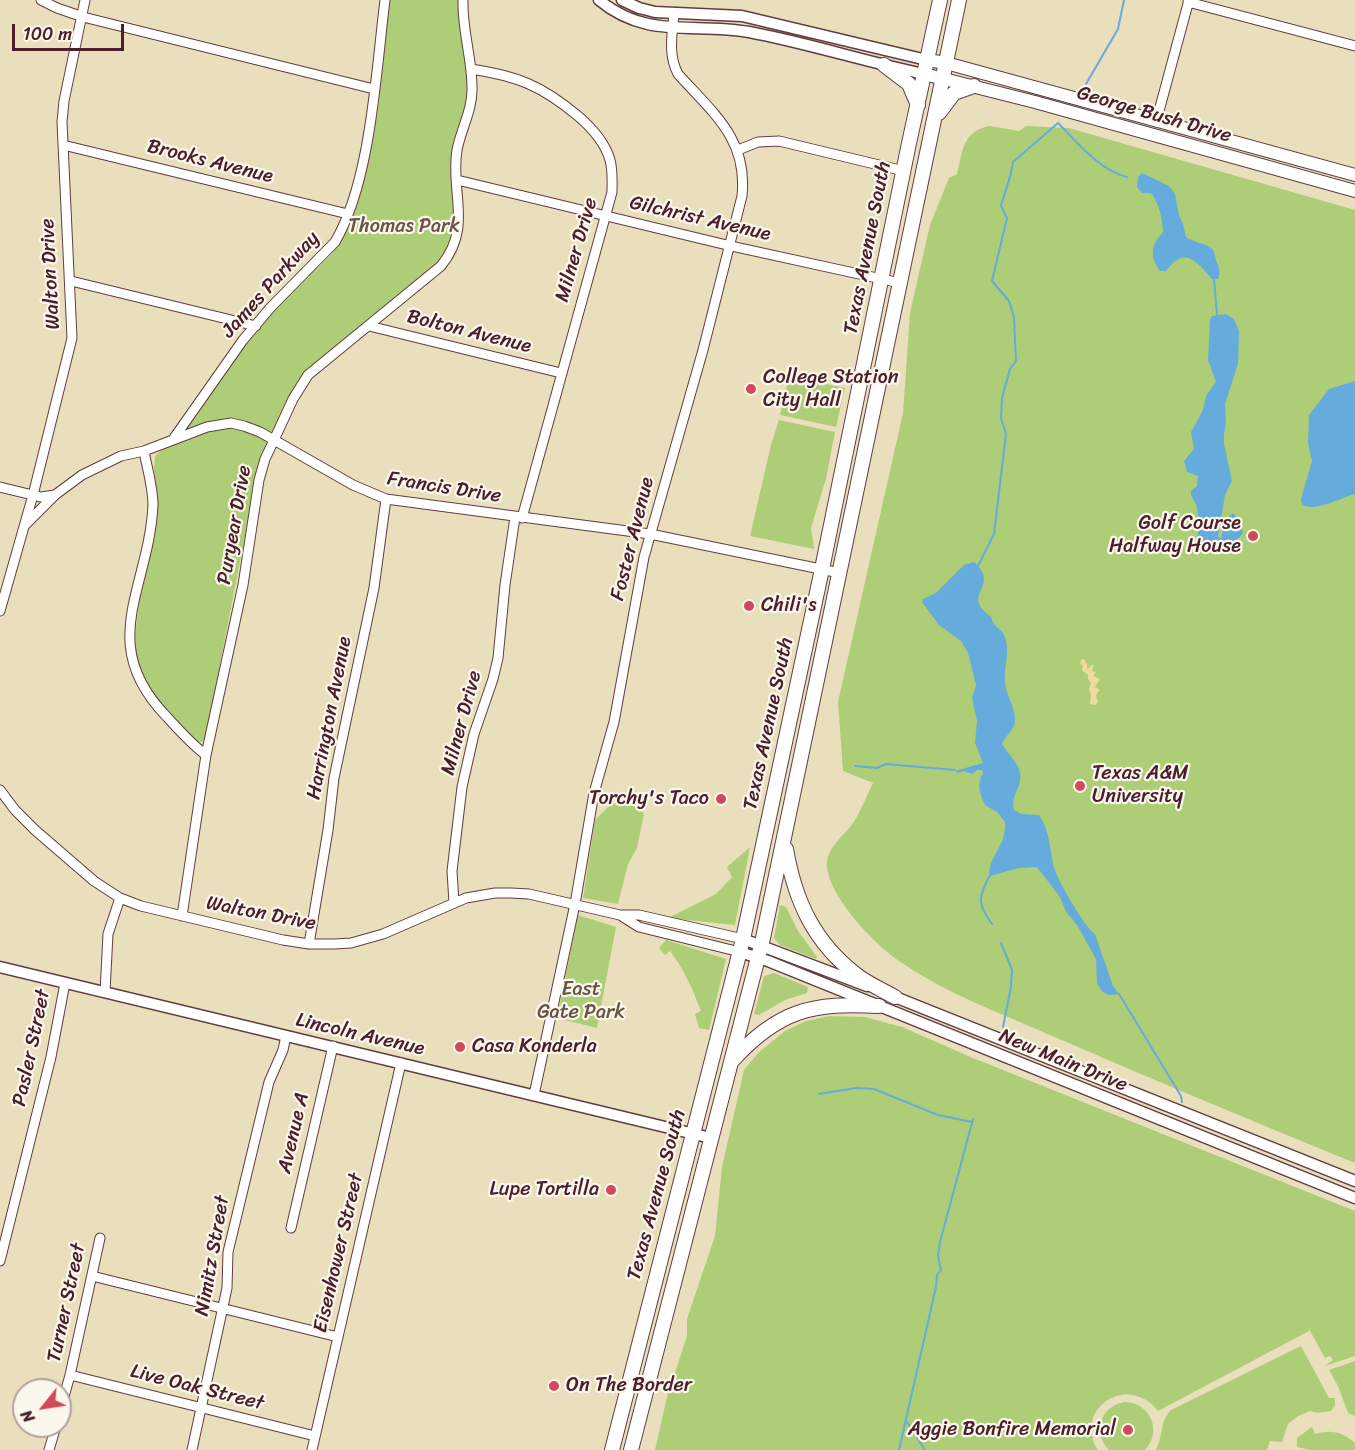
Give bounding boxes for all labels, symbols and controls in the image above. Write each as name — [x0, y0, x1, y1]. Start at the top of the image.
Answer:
scale bar — [15, 12, 128, 50]
text: 100 m — [23, 18, 72, 50]
street label: George Bush Drive — [1074, 81, 1234, 149]
street label: Brooks Avenue — [145, 135, 275, 189]
street label: Texas Avenue South — [839, 159, 897, 337]
street label: Gilchrist Avenue — [627, 191, 773, 247]
street label: Milner Drive — [551, 195, 603, 305]
park label: Thomas Park — [348, 215, 460, 239]
street label: Walton Drive — [36, 218, 66, 330]
street label: James Parkway — [217, 227, 325, 343]
street label: Bolton Avenue — [404, 305, 534, 359]
place label: College Station City Hall — [763, 366, 899, 413]
marker: College Station City Hall — [744, 382, 758, 396]
street label: Puryear Drive — [213, 464, 257, 586]
street label: Francis Drive — [385, 467, 503, 509]
street label: Foster Avenue — [606, 475, 660, 603]
place label: Golf Course Halfway House — [1109, 512, 1241, 559]
marker: Golf Course Halfway House — [1246, 529, 1260, 543]
place label: Chili's — [761, 594, 816, 618]
marker: Chili's — [742, 599, 756, 613]
street label: Harrington Avenue — [302, 634, 358, 802]
street label: Texas Avenue South — [739, 635, 799, 813]
street label: Milner Drive — [437, 668, 487, 778]
place label: Texas A&M University — [1092, 762, 1188, 809]
marker: Texas A&M University — [1073, 779, 1087, 793]
place label: Torchy's Taco — [589, 787, 709, 811]
marker: Torchy's Taco — [714, 792, 728, 806]
street label: Walton Drive — [204, 892, 318, 936]
park label: East Gate Park — [537, 978, 625, 1025]
street label: Pasler Street — [8, 987, 56, 1109]
street label: Lincoln Avenue — [293, 1009, 427, 1061]
street label: New Main Drive — [995, 1024, 1131, 1098]
place label: Casa Konderla — [472, 1035, 597, 1059]
marker: Casa Konderla — [453, 1040, 467, 1054]
street label: Avenue A — [273, 1090, 315, 1176]
street label: Texas Avenue South — [623, 1107, 691, 1283]
street label: Eisenhower Street — [309, 1171, 369, 1335]
place label: Lupe Tortilla — [490, 1178, 599, 1202]
marker: Lupe Tortilla — [604, 1183, 618, 1197]
street label: Nimitz Street — [191, 1194, 235, 1318]
street label: Turner Street — [43, 1241, 91, 1365]
street label: Live Oak Street — [128, 1360, 266, 1416]
place label: On The Border — [566, 1374, 692, 1398]
north arrow — [12, 1378, 72, 1438]
marker: On The Border — [547, 1379, 561, 1393]
text: N — [12, 1404, 43, 1428]
place label: Aggie Bonfire Memorial — [908, 1418, 1116, 1442]
marker: Aggie Bonfire Memorial — [1121, 1423, 1135, 1437]

